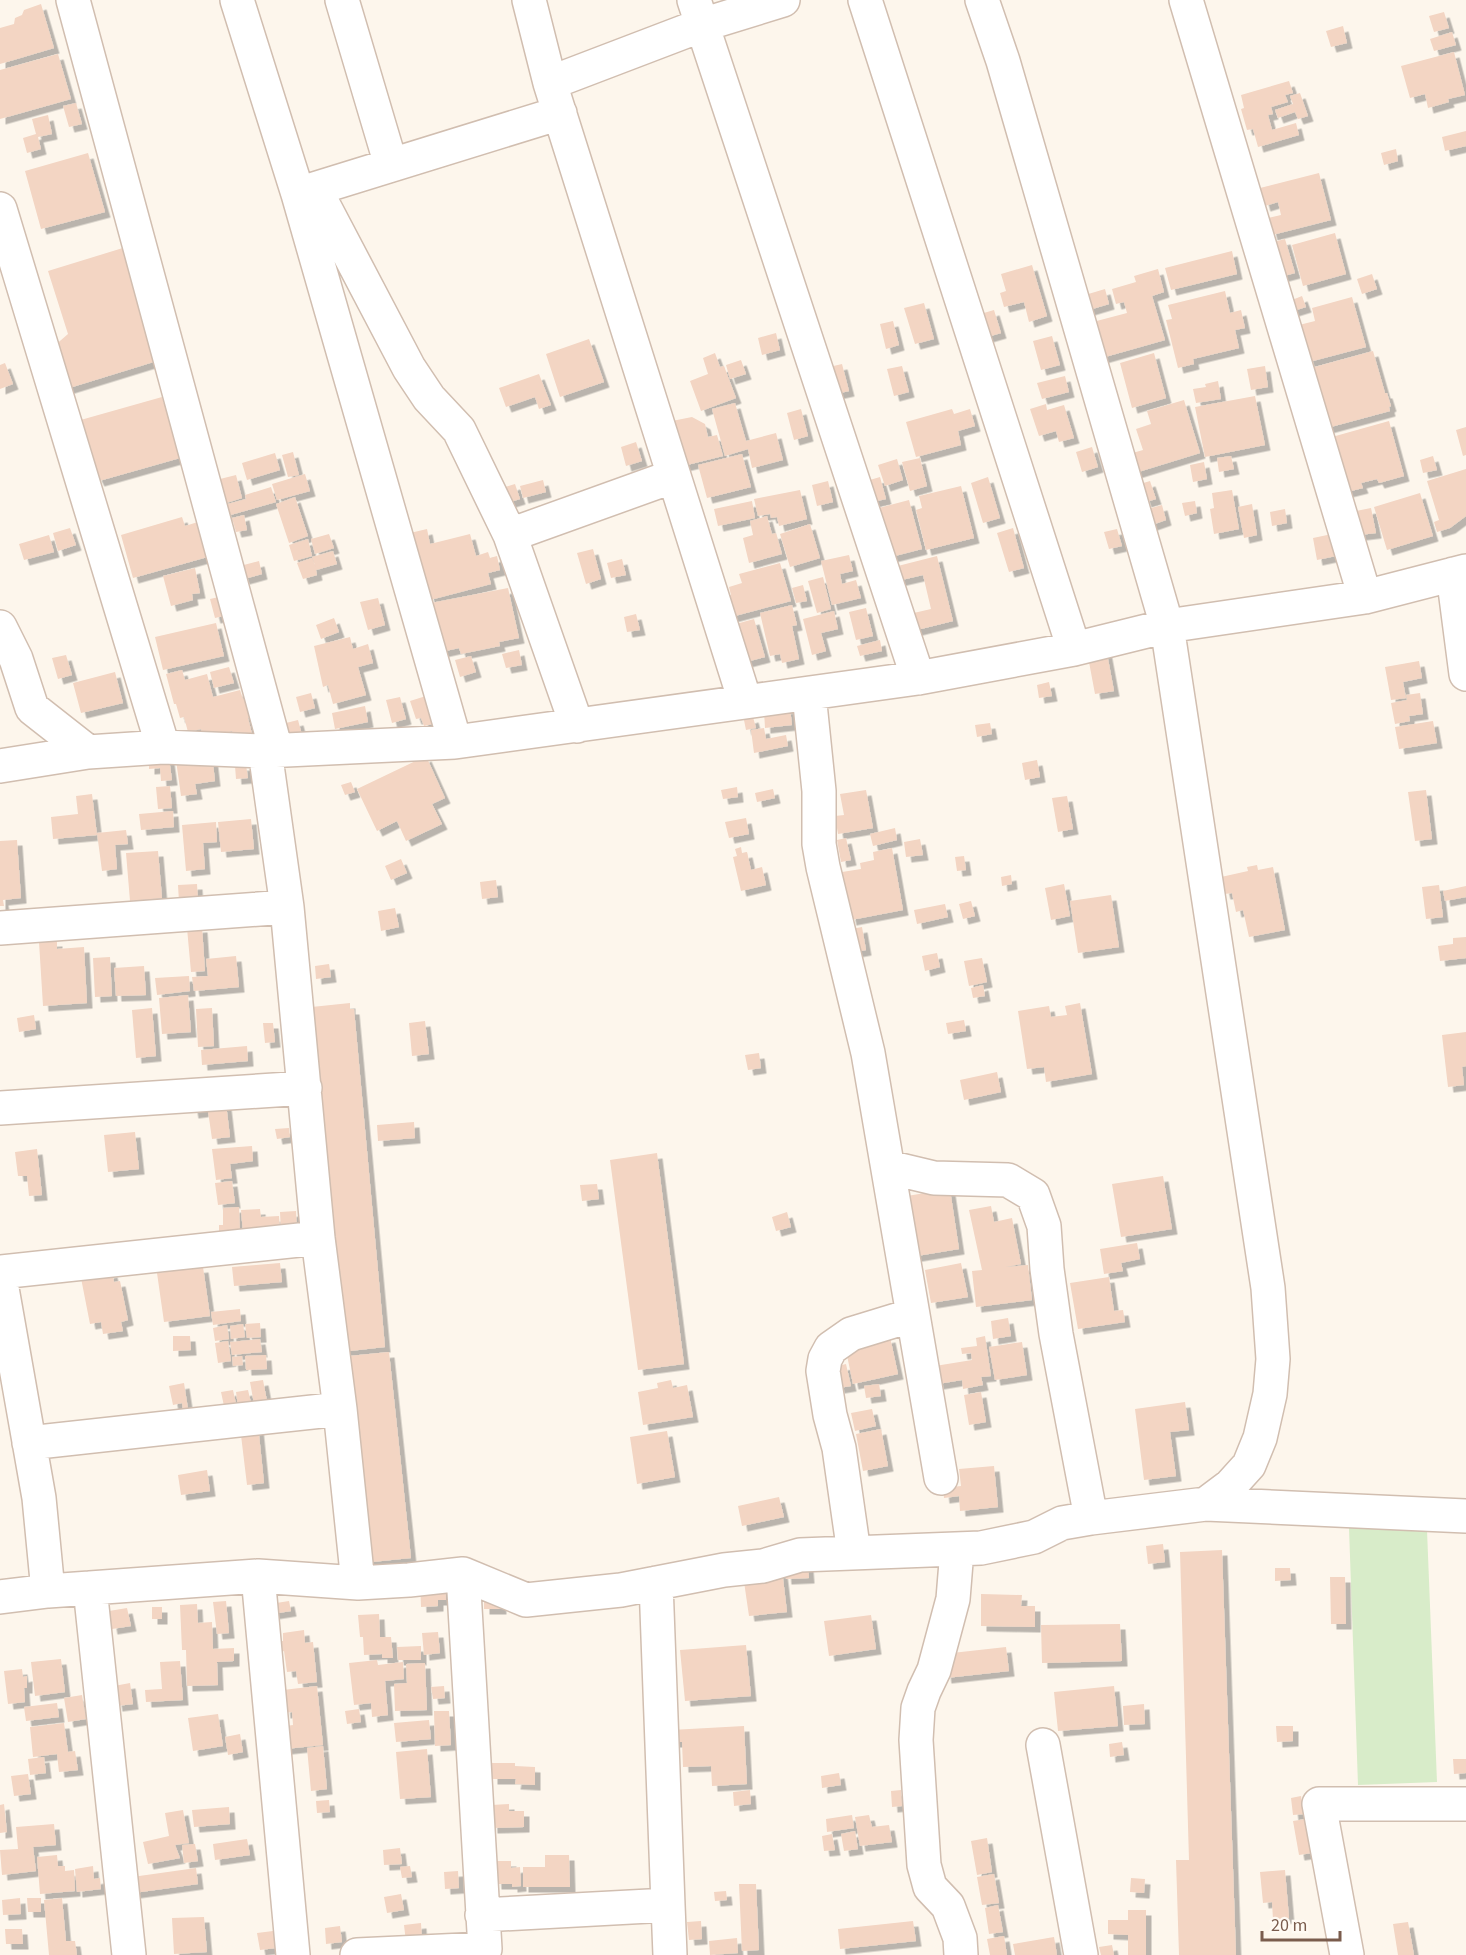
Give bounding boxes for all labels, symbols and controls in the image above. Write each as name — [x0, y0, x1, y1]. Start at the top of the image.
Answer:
scale bar — [1262, 1904, 1340, 1942]
text: 20 m — [1271, 1913, 1307, 1938]

